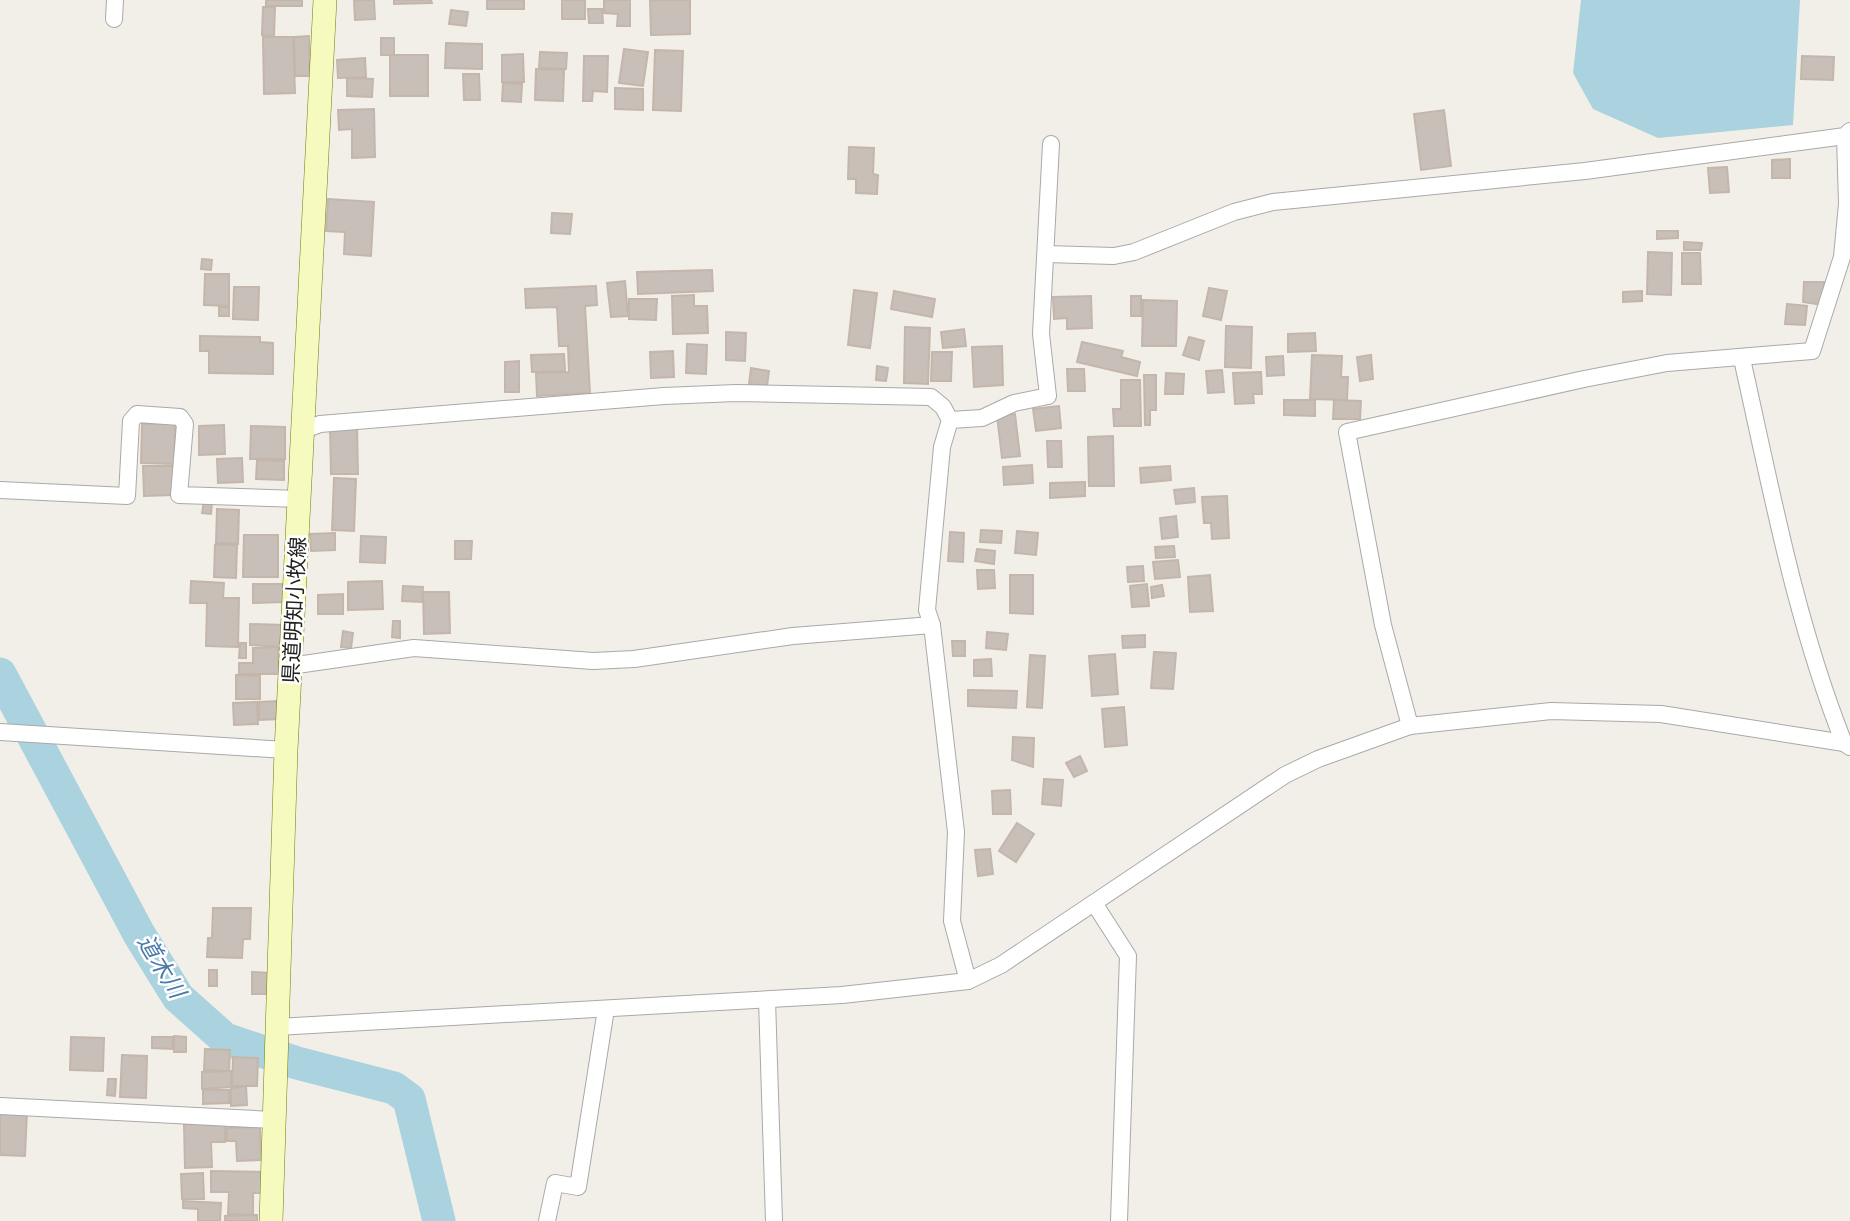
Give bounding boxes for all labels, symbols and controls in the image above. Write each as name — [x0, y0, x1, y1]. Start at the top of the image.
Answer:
street label: 県道明知小牧線 — [277, 536, 311, 684]
water label: 道木川 — [132, 929, 194, 1006]

